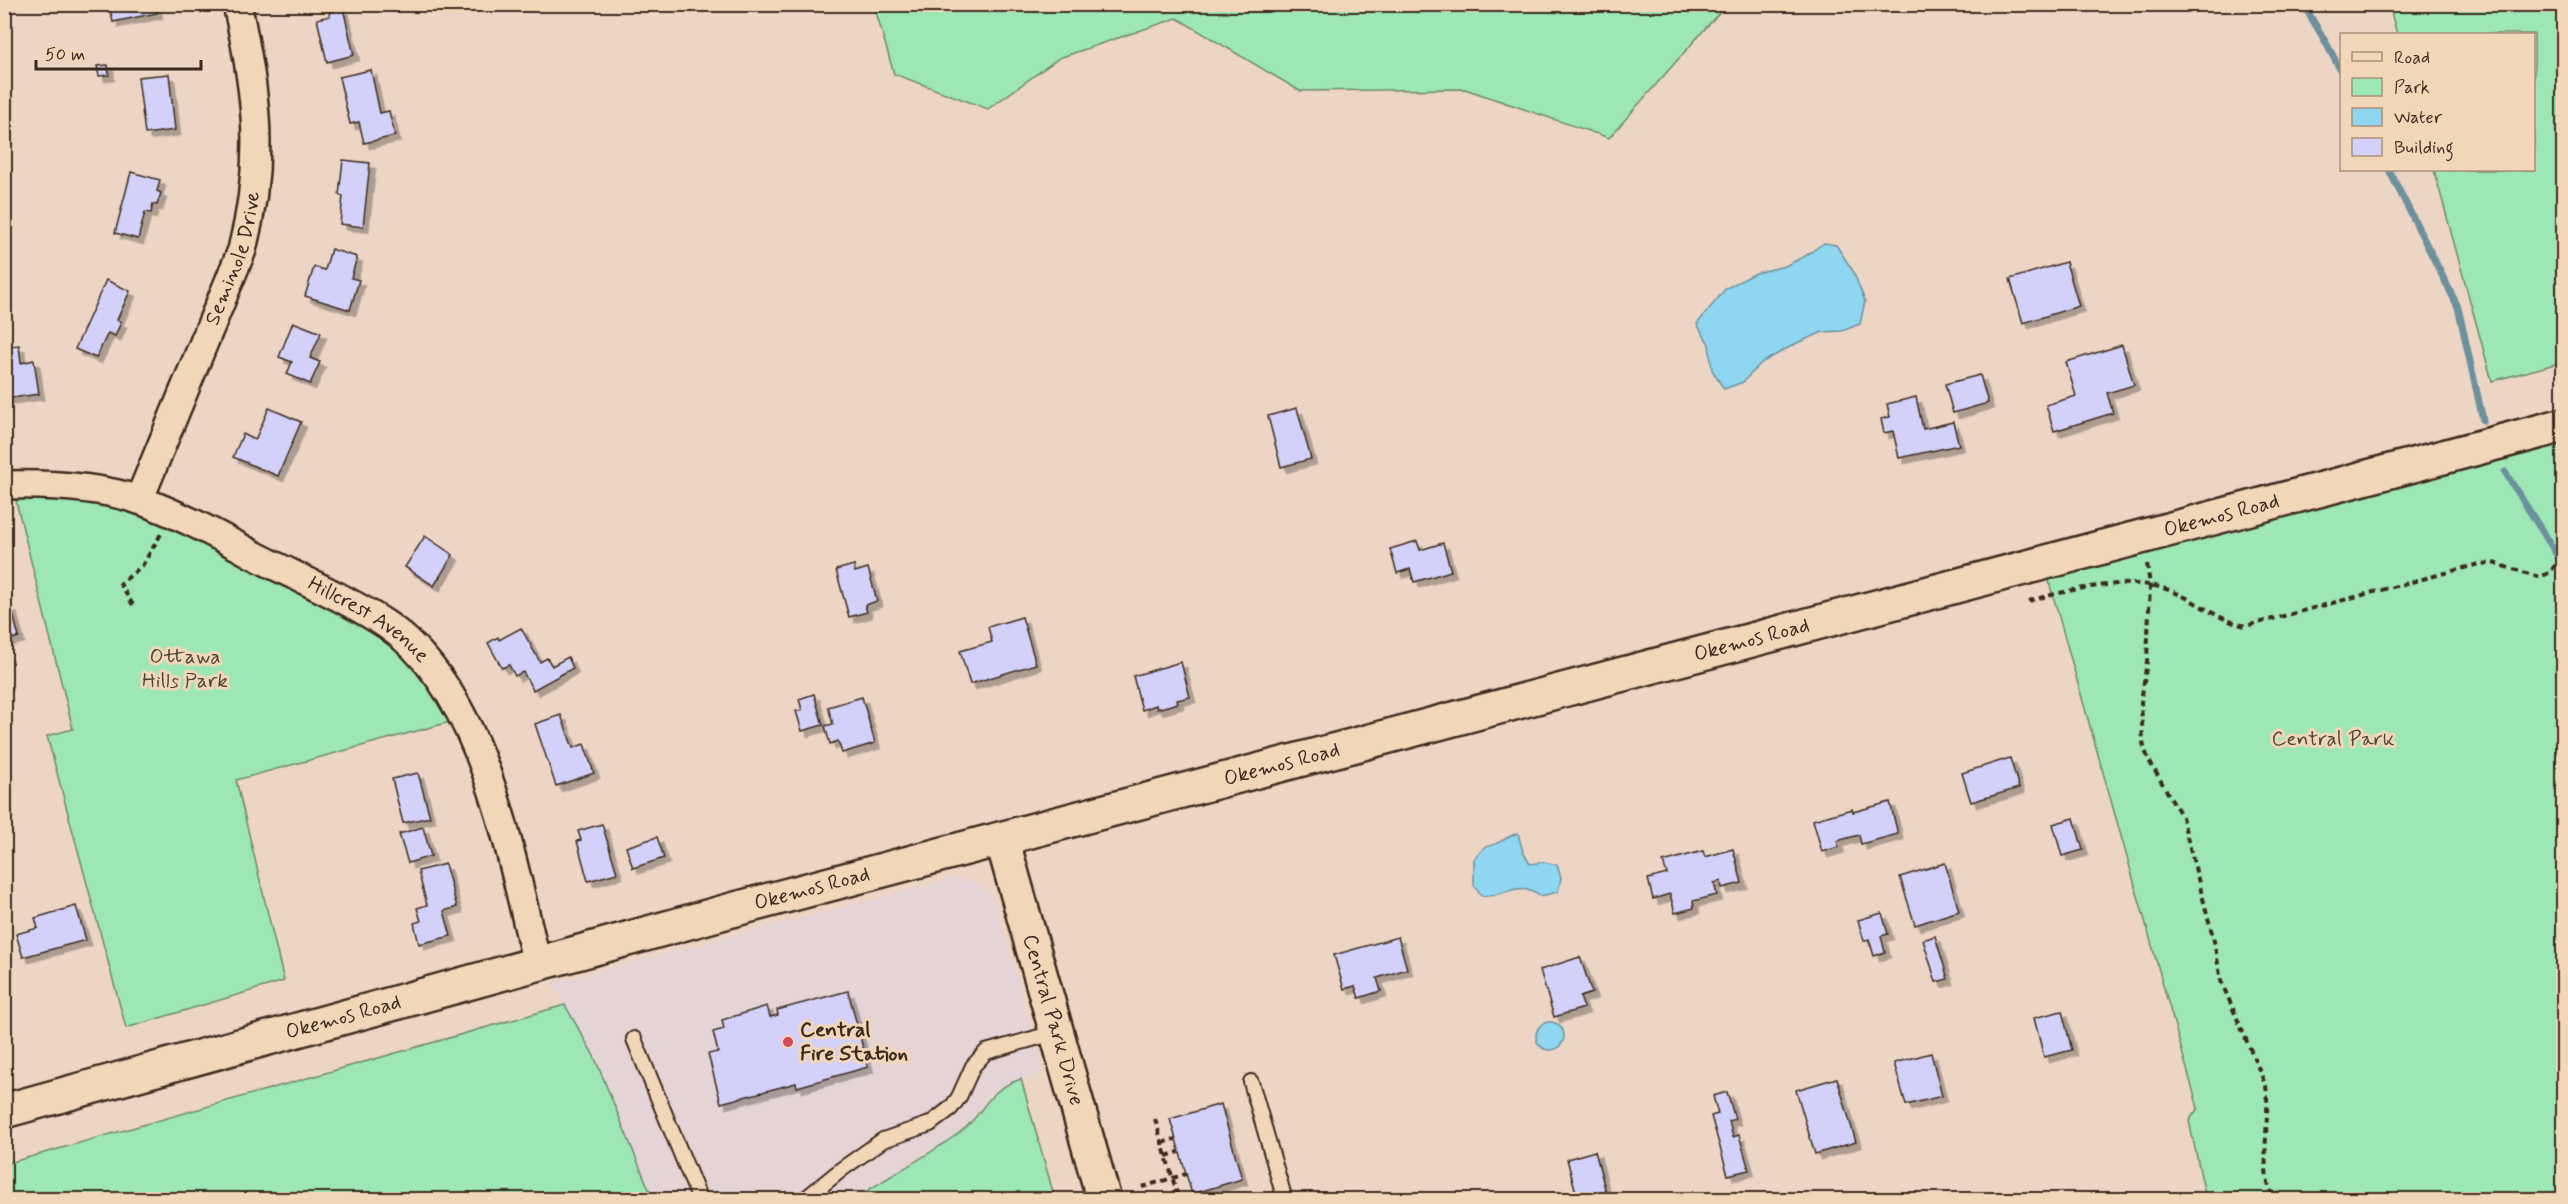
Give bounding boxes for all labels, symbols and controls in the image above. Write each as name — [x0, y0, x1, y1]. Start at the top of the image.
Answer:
scale bar — [36, 33, 201, 71]
legend — [2340, 33, 2535, 171]
text: 50 m — [45, 43, 85, 67]
text: Road — [2394, 46, 2430, 70]
text: Park — [2394, 76, 2430, 100]
text: Water — [2394, 106, 2443, 130]
text: Building — [2394, 136, 2454, 162]
street label: Seminole Drive — [198, 190, 267, 330]
street label: Okemos Road — [2161, 487, 2282, 544]
street label: Hillcrest Avenue — [303, 570, 436, 669]
street label: Okemos Road — [1691, 611, 1812, 669]
park label: Ottawa Hills Park — [142, 643, 228, 695]
park label: Central Park — [2271, 725, 2395, 753]
street label: Okemos Road — [1221, 736, 1343, 793]
street label: Okemos Road — [751, 860, 873, 918]
street label: Central Park Drive — [1016, 931, 1091, 1109]
street label: Okemos Road — [282, 988, 404, 1047]
place label: Central Fire Station — [800, 1016, 908, 1068]
marker: Central Fire Station — [781, 1035, 795, 1049]

